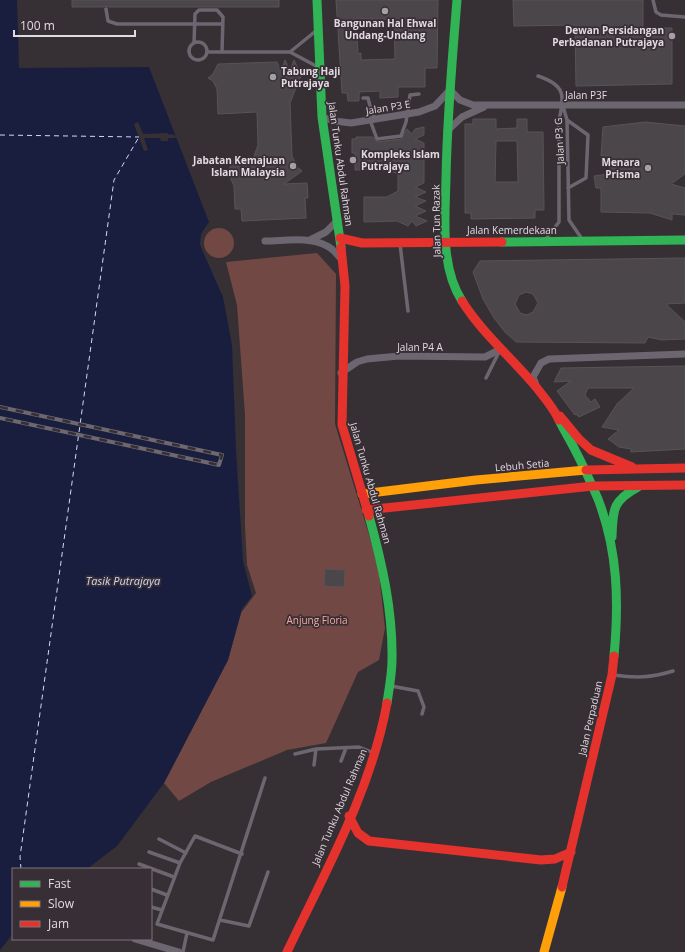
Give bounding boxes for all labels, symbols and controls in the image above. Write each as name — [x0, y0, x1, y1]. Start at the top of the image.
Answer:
marker: Bangunan Hal Ehwal Undang-Undang — [380, 6, 390, 16]
scale bar — [14, 12, 135, 38]
place label: Bangunan Hal Ehwal Undang-Undang — [334, 16, 436, 42]
text: 100 m — [20, 17, 55, 34]
place label: Dewan Persidangan Perbadanan Putrajaya — [552, 23, 664, 49]
marker: Dewan Persidangan Perbadanan Putrajaya — [667, 31, 677, 41]
place label: Tabung Haji Putrajaya — [281, 64, 340, 90]
marker: Tabung Haji Putrajaya — [268, 72, 278, 82]
street label: Jalan P3F — [564, 88, 607, 102]
street label: Jalan P3 E — [364, 97, 411, 118]
street label: Jalan Tunku Abdul Rahman — [325, 100, 357, 227]
street label: Jalan P3 G — [551, 117, 567, 166]
place label: Kompleks Islam Putrajaya — [361, 147, 440, 173]
place label: Jabatan Kemajuan Islam Malaysia — [192, 153, 285, 179]
marker: Kompleks Islam Putrajaya — [348, 155, 358, 165]
place label: Menara Prisma — [601, 155, 640, 181]
marker: Jabatan Kemajuan Islam Malaysia — [288, 161, 298, 171]
marker: Menara Prisma — [643, 163, 653, 173]
street label: Jalan Tun Razak — [428, 184, 444, 258]
street label: Jalan Kemerdekaan — [466, 223, 557, 237]
street label: Jalan P4 A — [396, 340, 444, 354]
street label: Jalan Tunku Abdul Rahman — [347, 420, 395, 545]
street label: Lebuh Setia — [494, 456, 550, 474]
water label: Tasik Putrajaya — [86, 573, 160, 588]
park label: Anjung Floria — [286, 613, 348, 627]
street label: Jalan Perpaduan — [574, 679, 605, 758]
street label: Jalan Tunku Abdul Rahman — [308, 747, 370, 868]
legend — [12, 868, 152, 940]
text: Fast — [48, 875, 71, 892]
text: Slow — [48, 895, 75, 912]
text: Jam — [47, 915, 69, 932]

